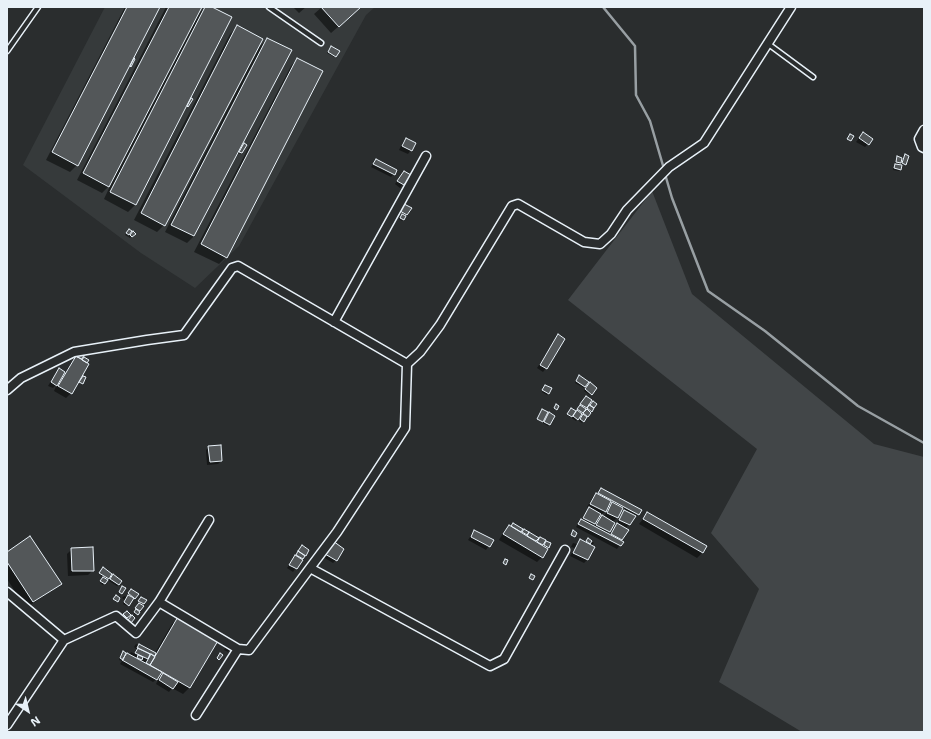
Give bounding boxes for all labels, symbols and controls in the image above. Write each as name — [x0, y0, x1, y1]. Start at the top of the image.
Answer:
north arrow — [8, 691, 48, 731]
text: N — [27, 713, 43, 730]

